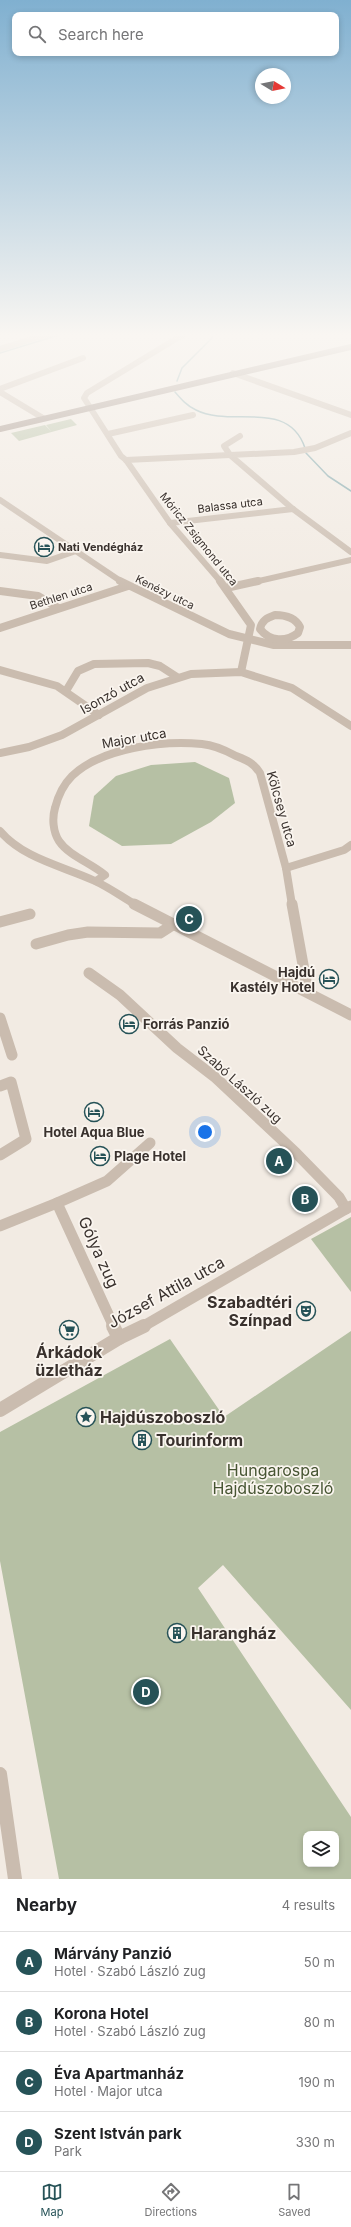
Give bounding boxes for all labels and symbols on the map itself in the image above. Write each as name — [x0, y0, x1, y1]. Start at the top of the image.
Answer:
north arrow — [255, 68, 291, 104]
street label: Móricz Zsigmond utca — [157, 489, 241, 589]
street label: Balassa utca — [197, 494, 263, 516]
hotel icon: Nati Vendégház — [33, 536, 55, 558]
place label: Nati Vendégház — [58, 540, 143, 554]
street label: Kenézy utca — [133, 572, 197, 612]
street label: Bethlen utca — [28, 579, 94, 613]
street label: Isonzó utca — [77, 669, 147, 717]
street label: Major utca — [101, 724, 167, 752]
street label: Kölcsey utca — [264, 769, 300, 849]
pin: C — [176, 904, 202, 934]
place label: Hajdú Kastély Hotel — [230, 964, 315, 995]
hotel icon: Hajdú Kastély Hotel — [318, 968, 340, 990]
hotel icon: Forrás Panzió — [118, 1013, 140, 1035]
place label: Forrás Panzió — [143, 1016, 230, 1032]
street label: Szabó László zug — [194, 1042, 286, 1126]
hotel icon: Hotel Aqua Blue — [83, 1101, 105, 1123]
your location — [195, 1122, 215, 1142]
place label: Hotel Aqua Blue — [44, 1124, 145, 1140]
hotel icon: Plage Hotel — [89, 1145, 111, 1167]
pin: A — [266, 1146, 292, 1176]
place label: Plage Hotel — [114, 1148, 186, 1164]
pin: B — [292, 1184, 318, 1214]
street label: Gólya zug — [74, 1213, 124, 1291]
street label: József Attila utca — [104, 1252, 228, 1332]
place label: Szabadtéri Színpad — [207, 1292, 292, 1330]
theatre icon: Szabadtéri Színpad — [295, 1300, 317, 1322]
supermarket icon: Árkádok üzletház — [58, 1319, 80, 1341]
place label: Árkádok üzletház — [35, 1342, 103, 1380]
place icon: Hajdúszoboszló — [75, 1406, 97, 1428]
place label: Hajdúszoboszló — [100, 1407, 226, 1427]
building icon: Tourinform — [131, 1429, 153, 1451]
place label: Tourinform — [156, 1430, 243, 1450]
park label: Hungarospa Hajdúszoboszló — [213, 1460, 333, 1498]
building icon: Harangház — [166, 1622, 188, 1644]
place label: Harangház — [191, 1623, 276, 1643]
pin: D — [133, 1677, 159, 1707]

